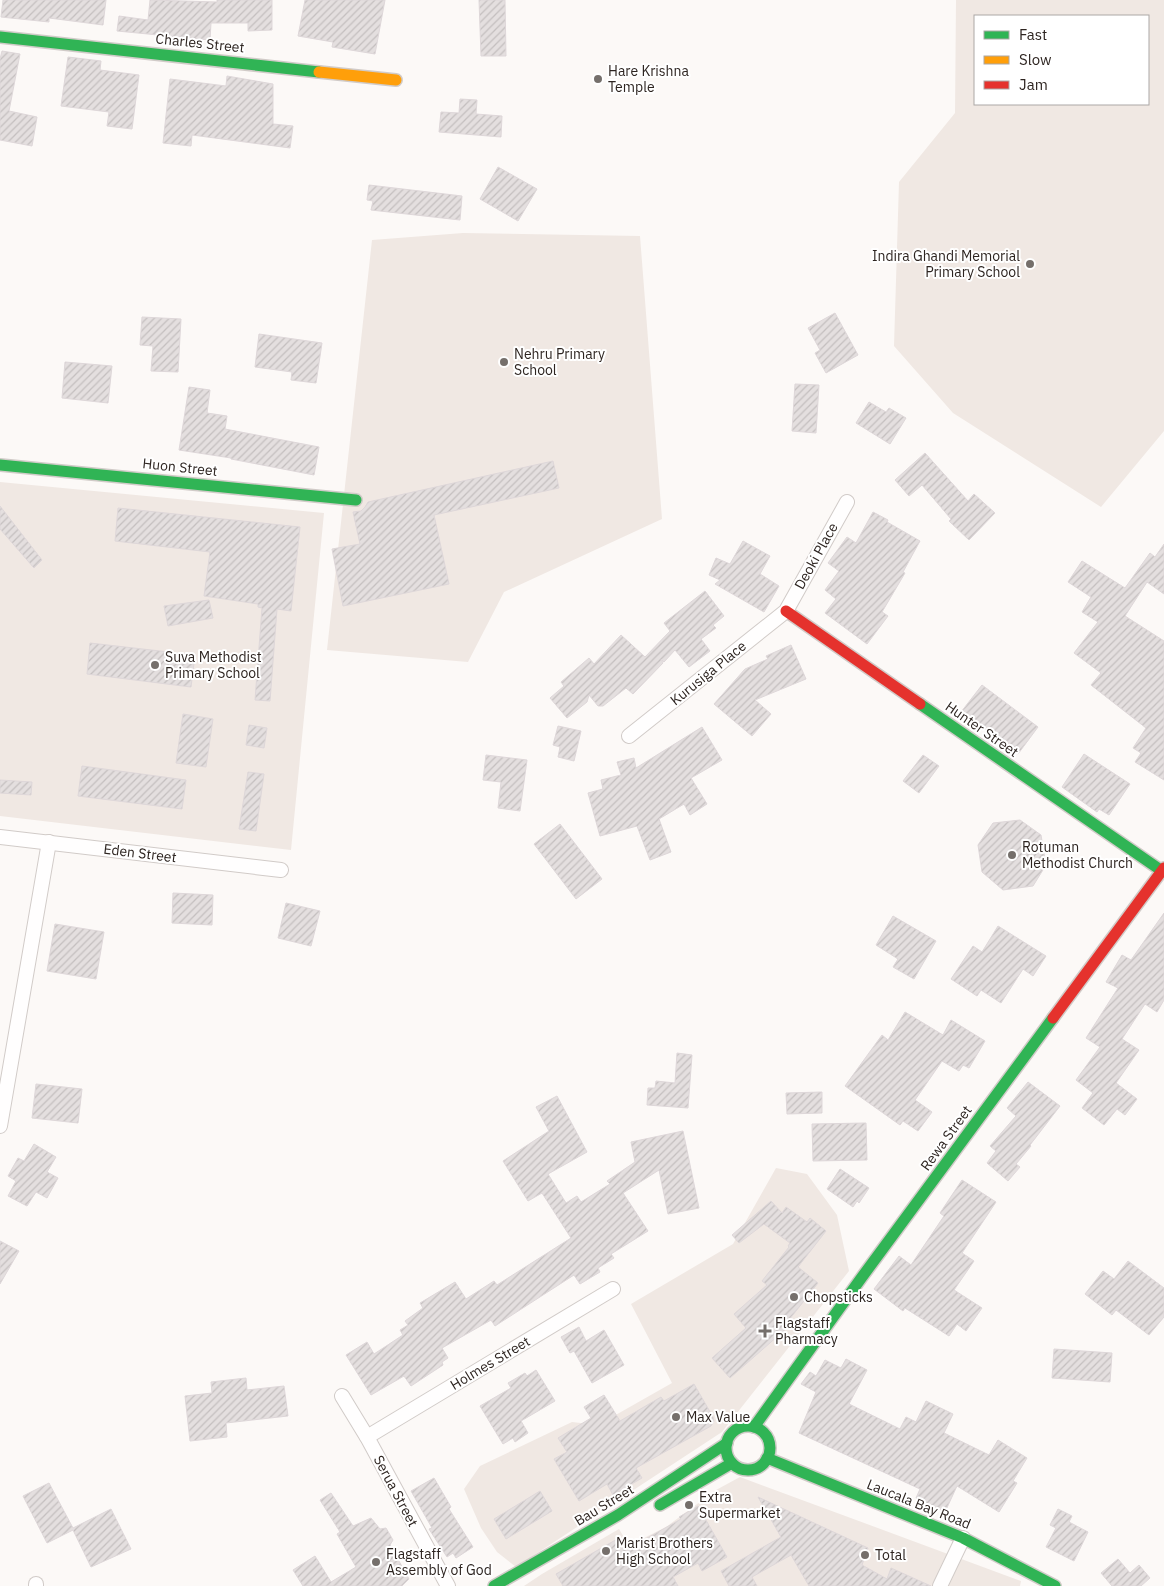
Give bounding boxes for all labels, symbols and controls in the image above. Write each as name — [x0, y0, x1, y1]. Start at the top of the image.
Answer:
legend — [974, 15, 1149, 105]
text: Fast — [1019, 25, 1047, 44]
street label: Charles Street — [155, 29, 245, 57]
text: Slow — [1019, 50, 1052, 69]
place label: Hare Krishna Temple — [608, 62, 690, 96]
marker: Hare Krishna Temple — [592, 73, 604, 85]
text: Jam — [1019, 75, 1048, 94]
place label: Indira Ghandi Memorial Primary School — [872, 247, 1020, 281]
marker: Indira Ghandi Memorial Primary School — [1024, 258, 1036, 270]
place label: Nehru Primary School — [514, 345, 605, 379]
marker: Nehru Primary School — [498, 356, 510, 368]
street label: Huon Street — [142, 454, 218, 480]
street label: Deoki Place — [790, 519, 842, 593]
street label: Kurusiga Place — [666, 637, 750, 709]
place label: Suva Methodist Primary School — [165, 648, 262, 682]
marker: Suva Methodist Primary School — [149, 659, 161, 671]
street label: Hunter Street — [942, 697, 1022, 761]
place label: Rotuman Methodist Church — [1022, 838, 1133, 872]
street label: Eden Street — [102, 840, 178, 866]
marker: Rotuman Methodist Church — [1006, 849, 1018, 861]
street label: Rewa Street — [916, 1102, 976, 1174]
place label: Chopsticks — [804, 1288, 873, 1306]
marker: Chopsticks — [788, 1291, 800, 1303]
place label: Flagstaff Pharmacy — [775, 1314, 838, 1348]
marker: Flagstaff Pharmacy — [759, 1325, 771, 1337]
street label: Holmes Street — [447, 1332, 533, 1394]
place label: Max Value — [686, 1408, 751, 1426]
marker: Max Value — [670, 1411, 682, 1423]
street label: Serua Street — [370, 1452, 422, 1530]
street label: Laucala Bay Road — [864, 1475, 974, 1533]
street label: Bau Street — [571, 1480, 637, 1530]
place label: Extra Supermarket — [699, 1488, 781, 1522]
marker: Extra Supermarket — [683, 1499, 695, 1511]
place label: Marist Brothers High School — [616, 1534, 713, 1568]
place label: Flagstaff Assembly of God — [386, 1545, 492, 1579]
marker: Marist Brothers High School — [600, 1545, 612, 1557]
place label: Total — [875, 1546, 906, 1564]
marker: Total — [859, 1549, 871, 1561]
marker: Flagstaff Assembly of God — [370, 1556, 382, 1568]

